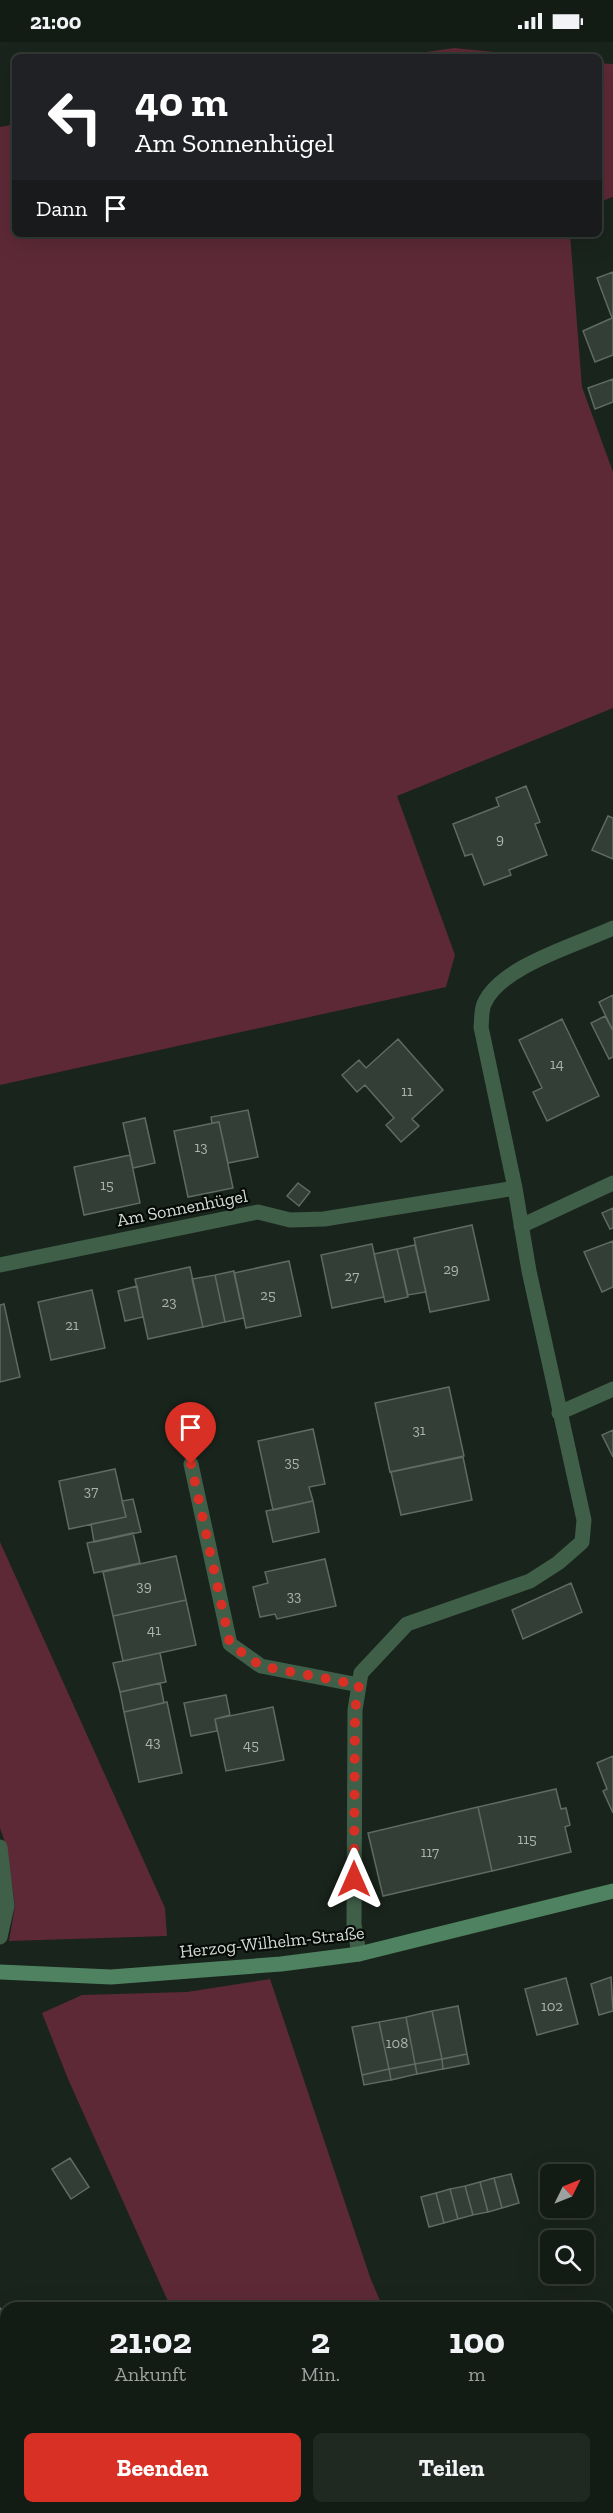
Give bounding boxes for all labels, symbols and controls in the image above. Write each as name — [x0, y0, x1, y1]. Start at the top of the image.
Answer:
text: 21:00 — [30, 8, 82, 35]
text: 40 m — [135, 76, 228, 127]
icon: left — [36, 78, 114, 156]
text: Am Sonnenhügel — [135, 127, 334, 159]
icon: arrive — [99, 192, 132, 225]
text: Dann — [36, 195, 87, 222]
house number: 9 — [496, 830, 504, 848]
house number: 14 — [550, 1055, 564, 1073]
house number: 11 — [401, 1082, 413, 1100]
house number: 13 — [194, 1138, 208, 1156]
house number: 15 — [100, 1176, 114, 1194]
street label: Am Sonnenhügel — [115, 1184, 249, 1231]
house number: 29 — [443, 1260, 459, 1278]
house number: 27 — [345, 1267, 359, 1285]
house number: 25 — [260, 1286, 276, 1304]
house number: 23 — [161, 1293, 177, 1311]
house number: 21 — [65, 1316, 79, 1334]
pin — [165, 1402, 216, 1464]
icon: arrive — [174, 1411, 207, 1444]
house number: 31 — [412, 1421, 426, 1439]
house number: 35 — [284, 1453, 300, 1471]
house number: 37 — [84, 1482, 98, 1500]
house number: 39 — [136, 1577, 152, 1595]
house number: 33 — [287, 1587, 301, 1605]
house number: 41 — [147, 1621, 161, 1639]
house number: 43 — [145, 1733, 161, 1751]
house number: 45 — [243, 1736, 259, 1754]
house number: 115 — [517, 1830, 537, 1848]
house number: 117 — [421, 1843, 439, 1861]
position arrow — [322, 1847, 386, 1911]
street label: Herzog-Wilhelm-Straße — [178, 1921, 366, 1963]
house number: 102 — [541, 1997, 563, 2015]
house number: 108 — [386, 2034, 408, 2052]
north arrow — [540, 2164, 594, 2218]
map controls — [540, 2164, 594, 2284]
button: search — [540, 2230, 594, 2284]
text: 21:02 — [109, 2319, 192, 2362]
text: 2 — [311, 2319, 330, 2362]
text: 100 — [449, 2319, 505, 2362]
text: Ankunft — [115, 2362, 186, 2386]
text: Min. — [301, 2362, 340, 2386]
text: m — [468, 2362, 486, 2386]
button: Beenden — [24, 2433, 301, 2502]
button: Teilen — [313, 2433, 590, 2502]

